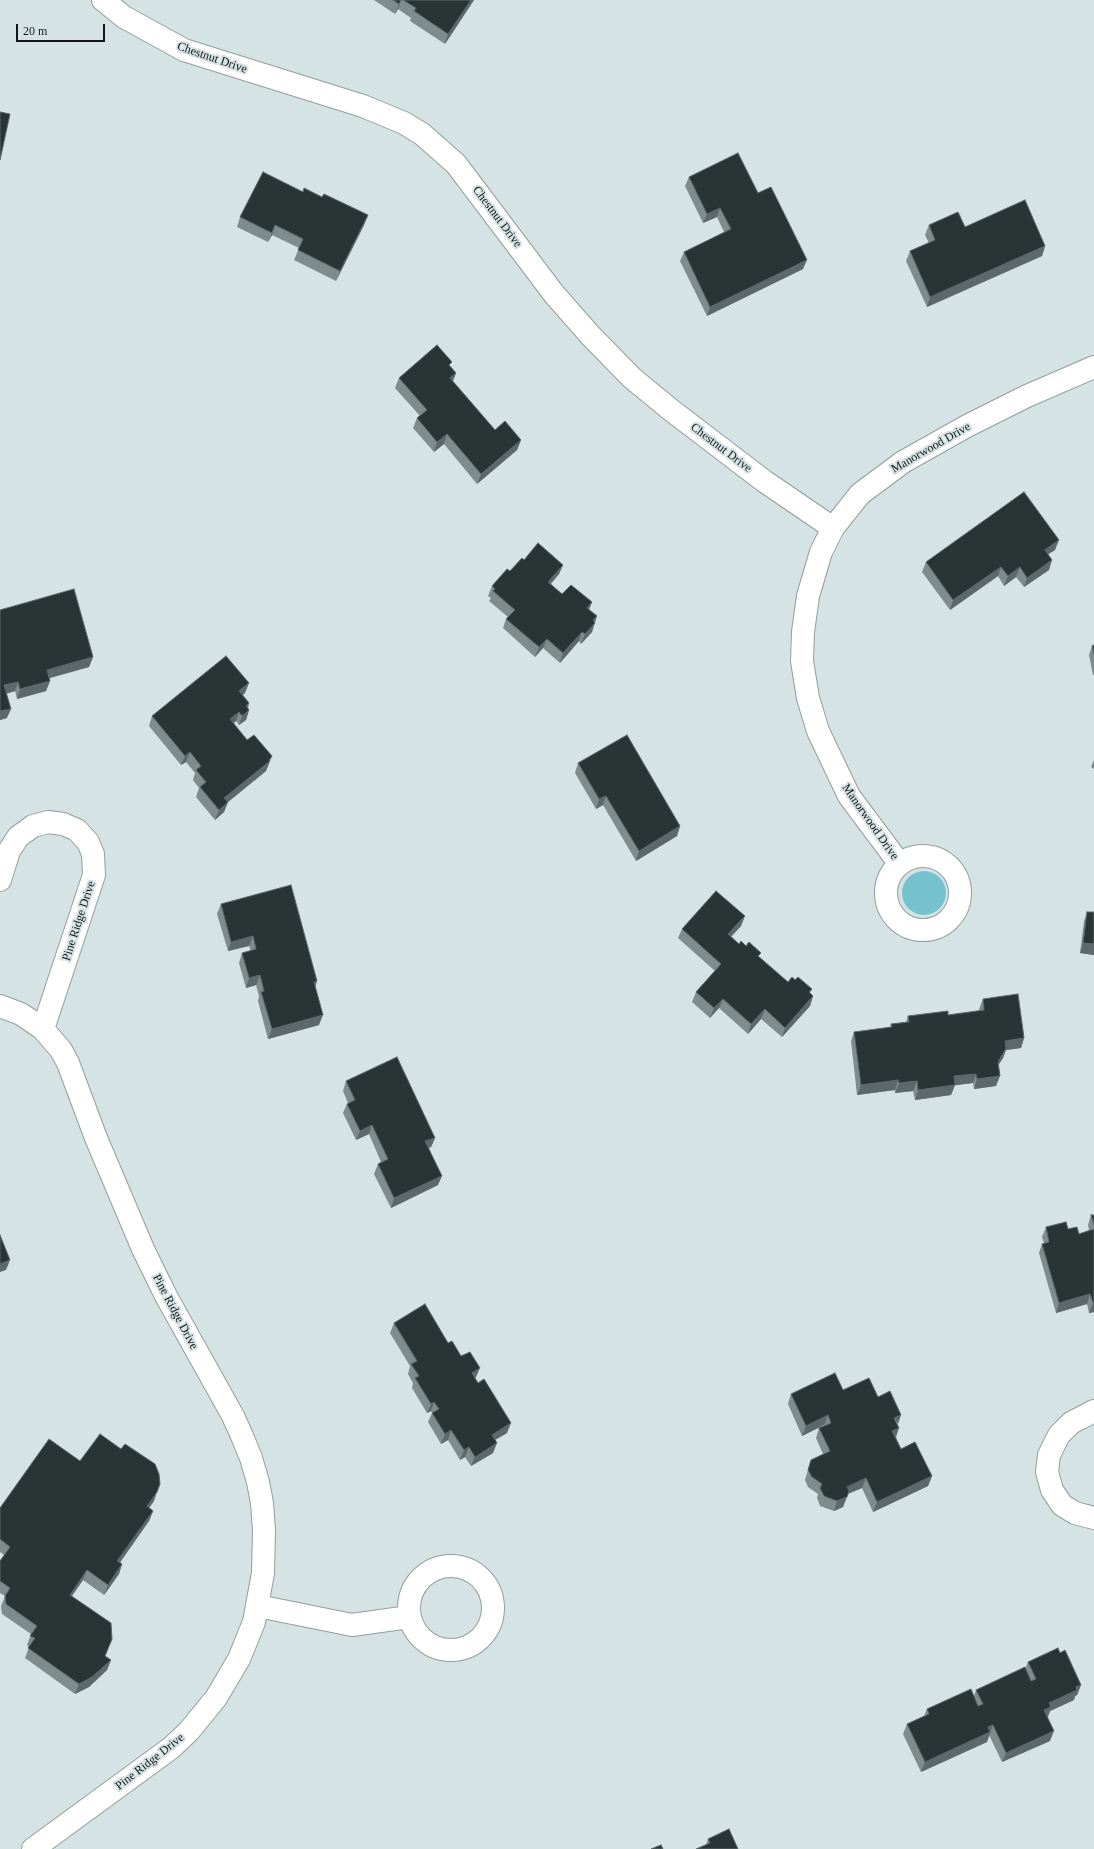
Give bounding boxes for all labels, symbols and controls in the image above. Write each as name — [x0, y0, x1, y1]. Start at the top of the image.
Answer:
scale bar — [18, 16, 107, 42]
text: 20 m — [23, 24, 47, 38]
street label: Chestnut Drive — [175, 39, 249, 77]
street label: Chestnut Drive — [469, 184, 525, 250]
street label: Chestnut Drive — [688, 420, 754, 476]
street label: Manorwood Drive — [889, 420, 973, 476]
street label: Manorwood Drive — [839, 781, 901, 863]
street label: Pine Ridge Drive — [59, 879, 99, 963]
street label: Pine Ridge Drive — [149, 1272, 201, 1352]
street label: Pine Ridge Drive — [113, 1731, 187, 1793]

